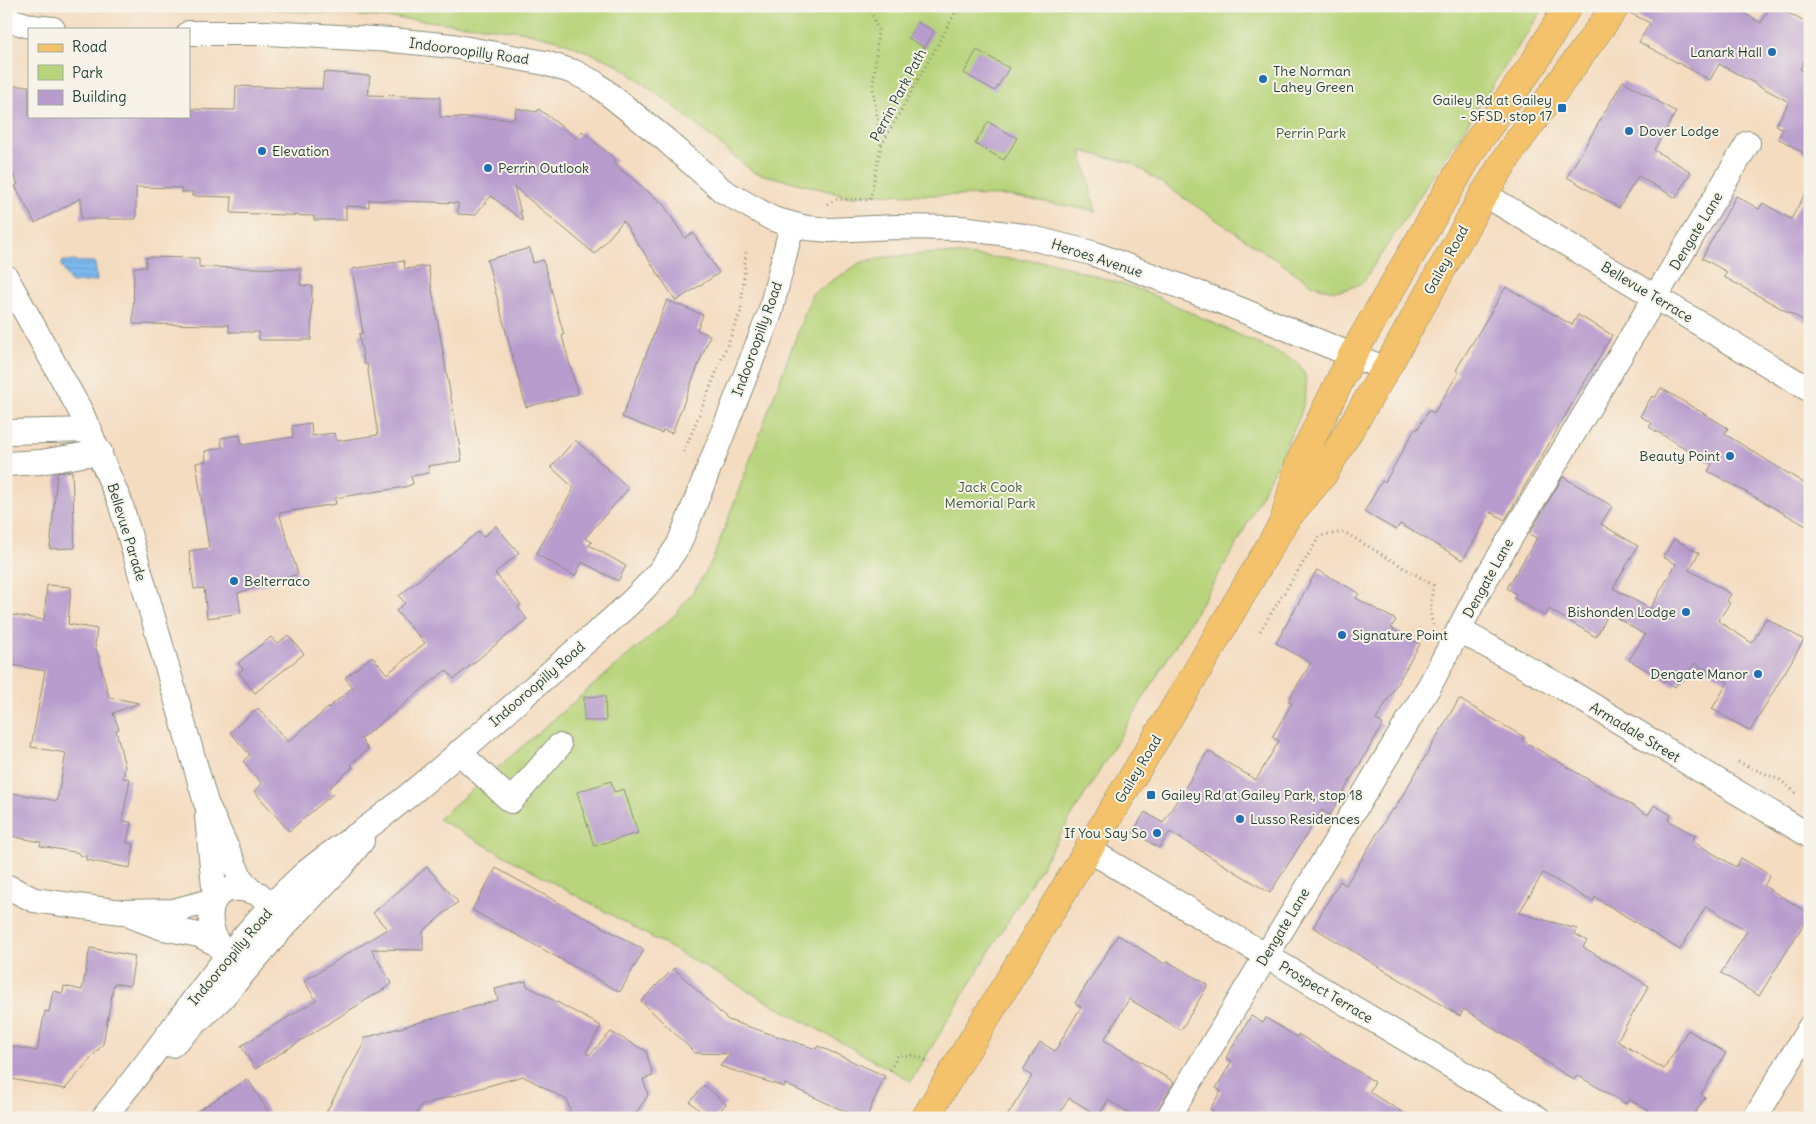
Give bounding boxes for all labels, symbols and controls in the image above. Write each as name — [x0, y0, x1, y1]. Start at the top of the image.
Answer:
legend — [28, 28, 190, 118]
street label: Indooroopilly Road — [408, 34, 530, 68]
text: Road — [72, 37, 107, 56]
place label: Lanark Hall — [1690, 43, 1762, 61]
street label: Perrin Park Path — [866, 45, 930, 145]
marker: Lanark Hall — [1766, 46, 1778, 58]
place label: The Norman Lahey Green — [1273, 62, 1354, 96]
text: Park — [72, 63, 103, 82]
marker: The Norman Lahey Green — [1257, 73, 1269, 85]
text: Building — [72, 87, 127, 106]
place label: Gailey Rd at Gailey - SFSD, stop 17 — [1432, 91, 1552, 125]
marker: Gailey Rd at Gailey - SFSD, stop 17 — [1556, 102, 1568, 114]
place label: Dover Lodge — [1639, 122, 1719, 140]
park label: Perrin Park — [1276, 124, 1346, 142]
marker: Dover Lodge — [1623, 125, 1635, 137]
place label: Elevation — [272, 142, 329, 160]
marker: Elevation — [256, 145, 268, 157]
place label: Perrin Outlook — [498, 159, 589, 177]
marker: Perrin Outlook — [482, 162, 494, 174]
street label: Dengate Lane — [1666, 189, 1726, 273]
street label: Gailey Road — [1420, 222, 1472, 298]
street label: Heroes Avenue — [1049, 235, 1145, 281]
street label: Bellevue Terrace — [1598, 258, 1696, 326]
street label: Indooroopilly Road — [728, 279, 786, 399]
place label: Beauty Point — [1639, 447, 1720, 465]
marker: Beauty Point — [1724, 450, 1736, 462]
park label: Jack Cook Memorial Park — [944, 478, 1036, 512]
street label: Bellevue Parade — [104, 481, 150, 583]
street label: Dengate Lane — [1459, 535, 1517, 621]
place label: Belterraco — [244, 572, 310, 590]
marker: Belterraco — [228, 575, 240, 587]
place label: Bishonden Lodge — [1567, 603, 1676, 621]
marker: Bishonden Lodge — [1680, 606, 1692, 618]
place label: Signature Point — [1352, 626, 1448, 644]
marker: Signature Point — [1336, 629, 1348, 641]
street label: Indooroopilly Road — [485, 638, 589, 730]
place label: Dengate Manor — [1650, 665, 1748, 683]
marker: Dengate Manor — [1752, 668, 1764, 680]
street label: Armadale Street — [1586, 698, 1684, 766]
street label: Gailey Road — [1111, 732, 1165, 806]
place label: Gailey Rd at Gailey Park, stop 18 — [1161, 786, 1363, 804]
marker: Gailey Rd at Gailey Park, stop 18 — [1145, 789, 1157, 801]
place label: Lusso Residences — [1250, 810, 1360, 828]
marker: Lusso Residences — [1234, 813, 1246, 825]
place label: If You Say So — [1064, 824, 1147, 842]
marker: If You Say So — [1151, 827, 1163, 839]
street label: Dengate Lane — [1253, 885, 1313, 969]
street label: Indooroopilly Road — [184, 905, 276, 1009]
street label: Prospect Terrace — [1276, 957, 1376, 1027]

